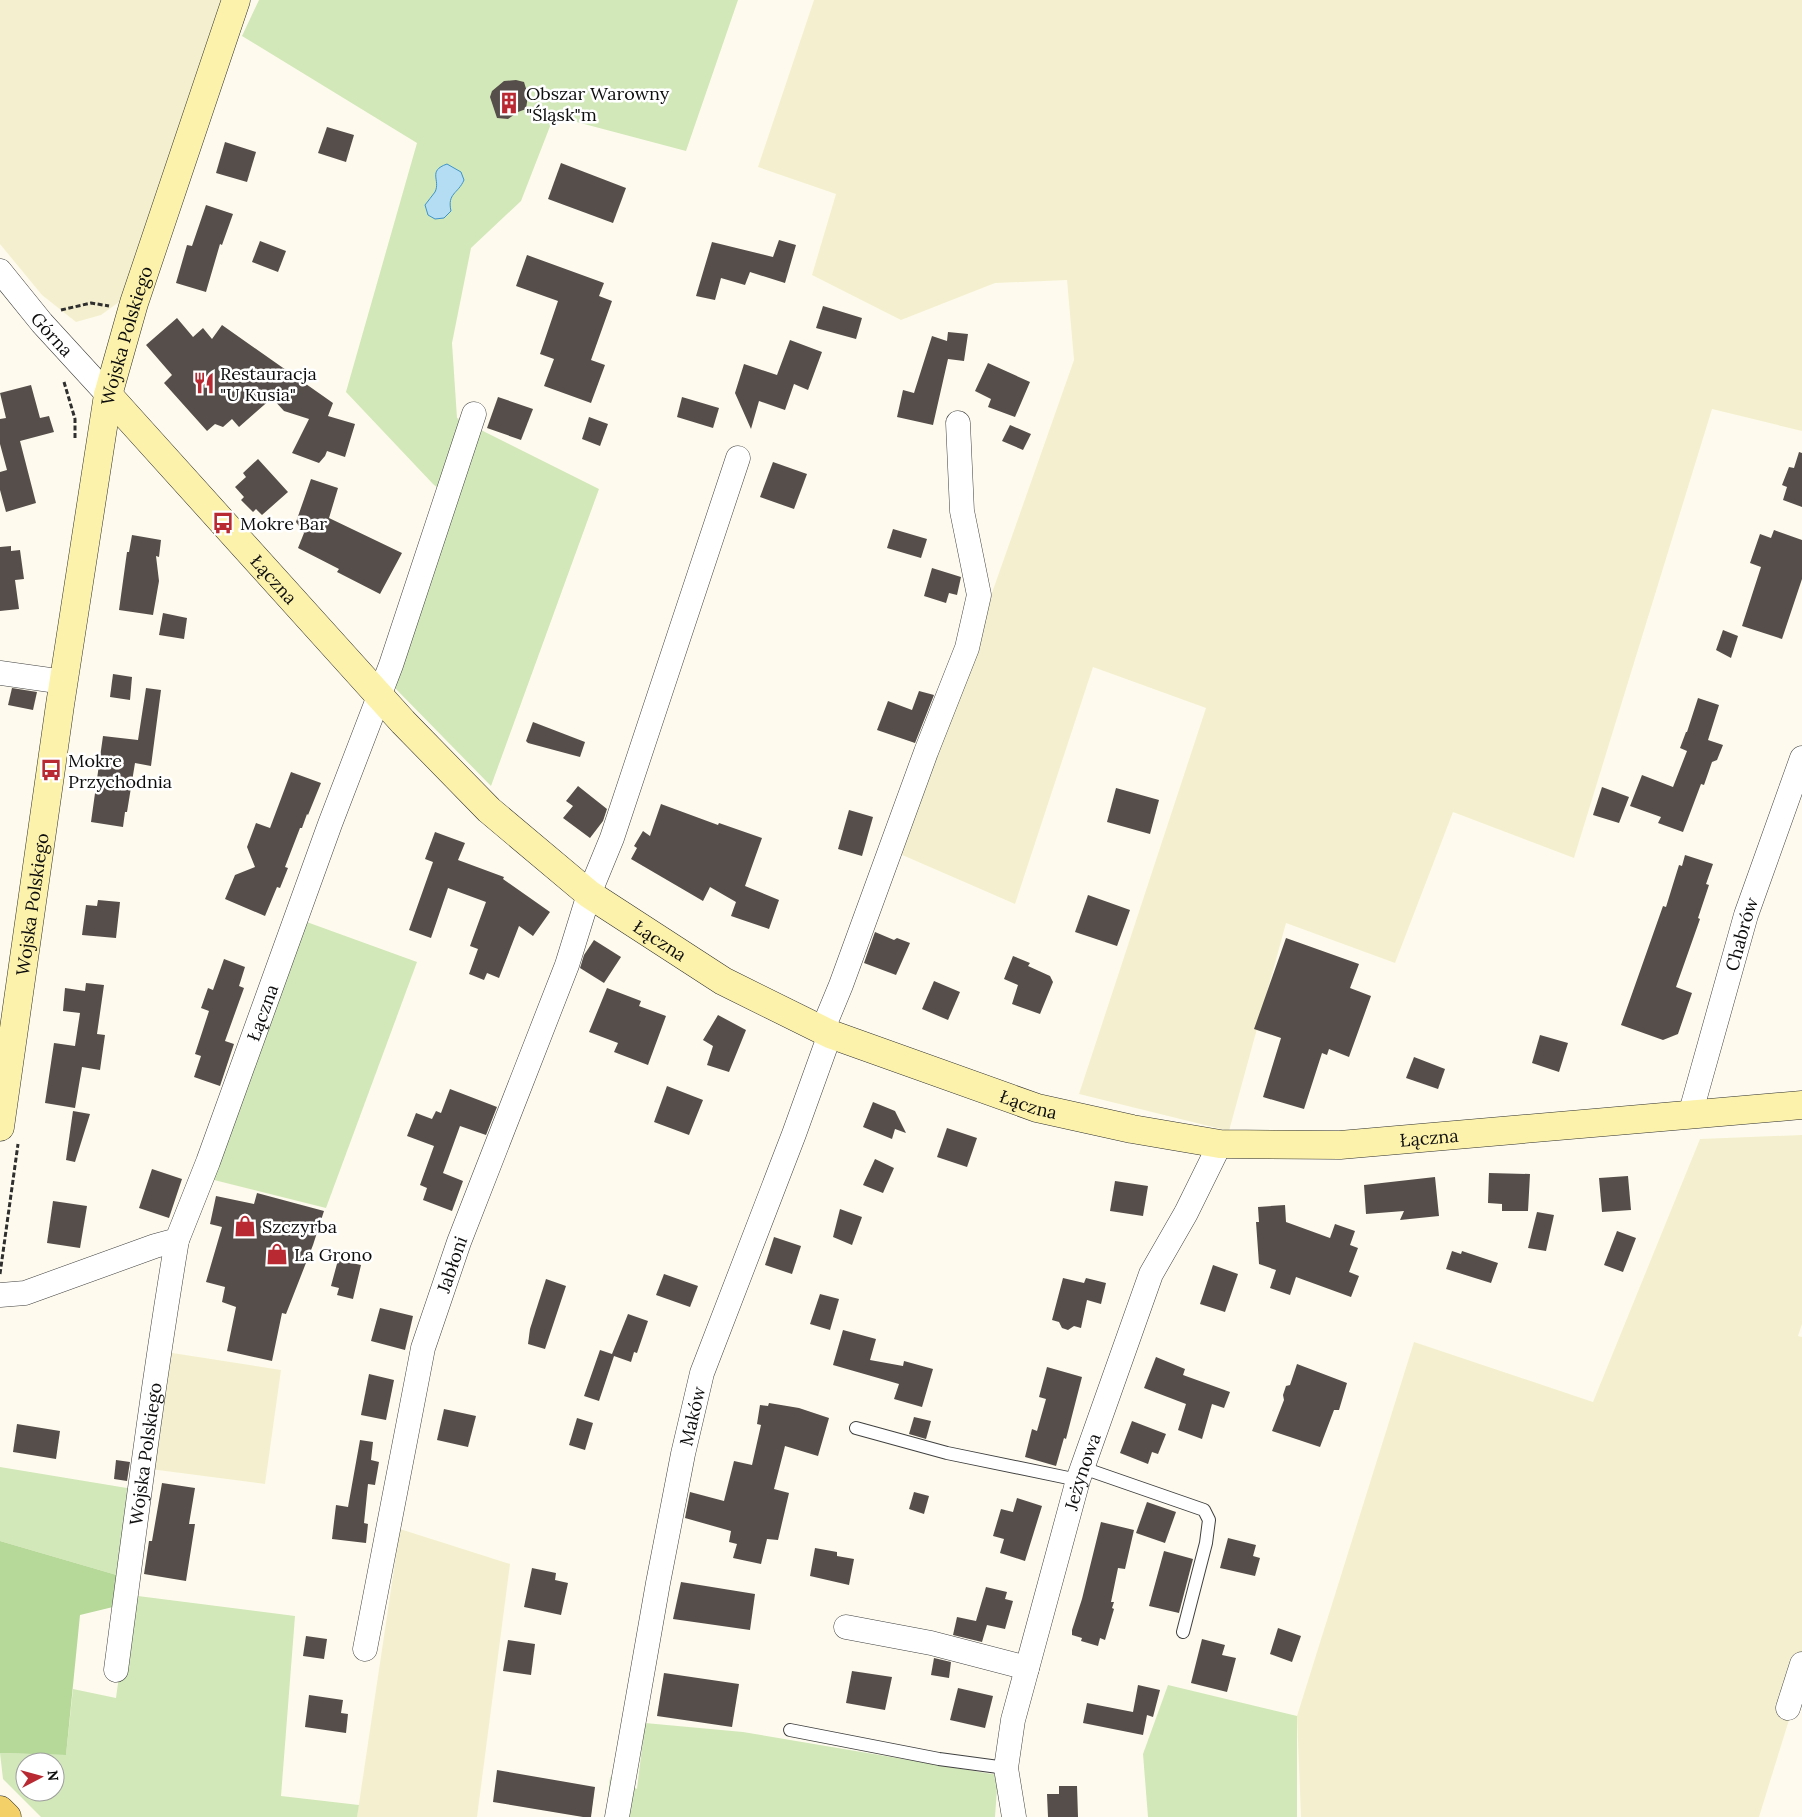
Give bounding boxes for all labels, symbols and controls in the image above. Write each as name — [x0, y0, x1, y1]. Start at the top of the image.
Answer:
place label: Obszar Warowny "Śląsk"m — [526, 82, 670, 126]
building icon: Obszar Warowny "Śląsk"m — [496, 90, 522, 116]
street label: Wojska Polskiego — [95, 263, 157, 407]
street label: Górna — [26, 307, 78, 361]
place label: Restauracja "U Kusia" — [220, 362, 317, 406]
restaurant icon: Restauracja "U Kusia" — [191, 370, 217, 396]
bus stop icon: Mokre Bar — [210, 510, 236, 536]
place label: Mokre Bar — [240, 512, 327, 535]
street label: Łączna — [246, 550, 302, 609]
place label: Mokre Przychodnia — [68, 749, 172, 793]
bus stop icon: Mokre Przychodnia — [38, 757, 64, 783]
street label: Wojska Polskiego — [10, 831, 53, 977]
street label: Chabrów — [1719, 894, 1763, 973]
street label: Łączna — [629, 915, 691, 966]
street label: Łączna — [241, 981, 283, 1044]
street label: Łączna — [997, 1084, 1059, 1124]
street label: Łączna — [1399, 1123, 1459, 1151]
shop icon: Szczyrba — [232, 1213, 258, 1239]
place label: Szczyrba — [262, 1215, 337, 1238]
street label: Jabłoni — [431, 1233, 472, 1296]
shop icon: La Grono — [264, 1241, 290, 1267]
place label: La Grono — [294, 1243, 372, 1266]
street label: Wojska Polskiego — [124, 1381, 166, 1527]
street label: Maków — [674, 1384, 710, 1448]
street label: Jeżynowa — [1059, 1430, 1105, 1514]
north arrow — [15, 1752, 65, 1802]
text: N — [43, 1769, 62, 1782]

